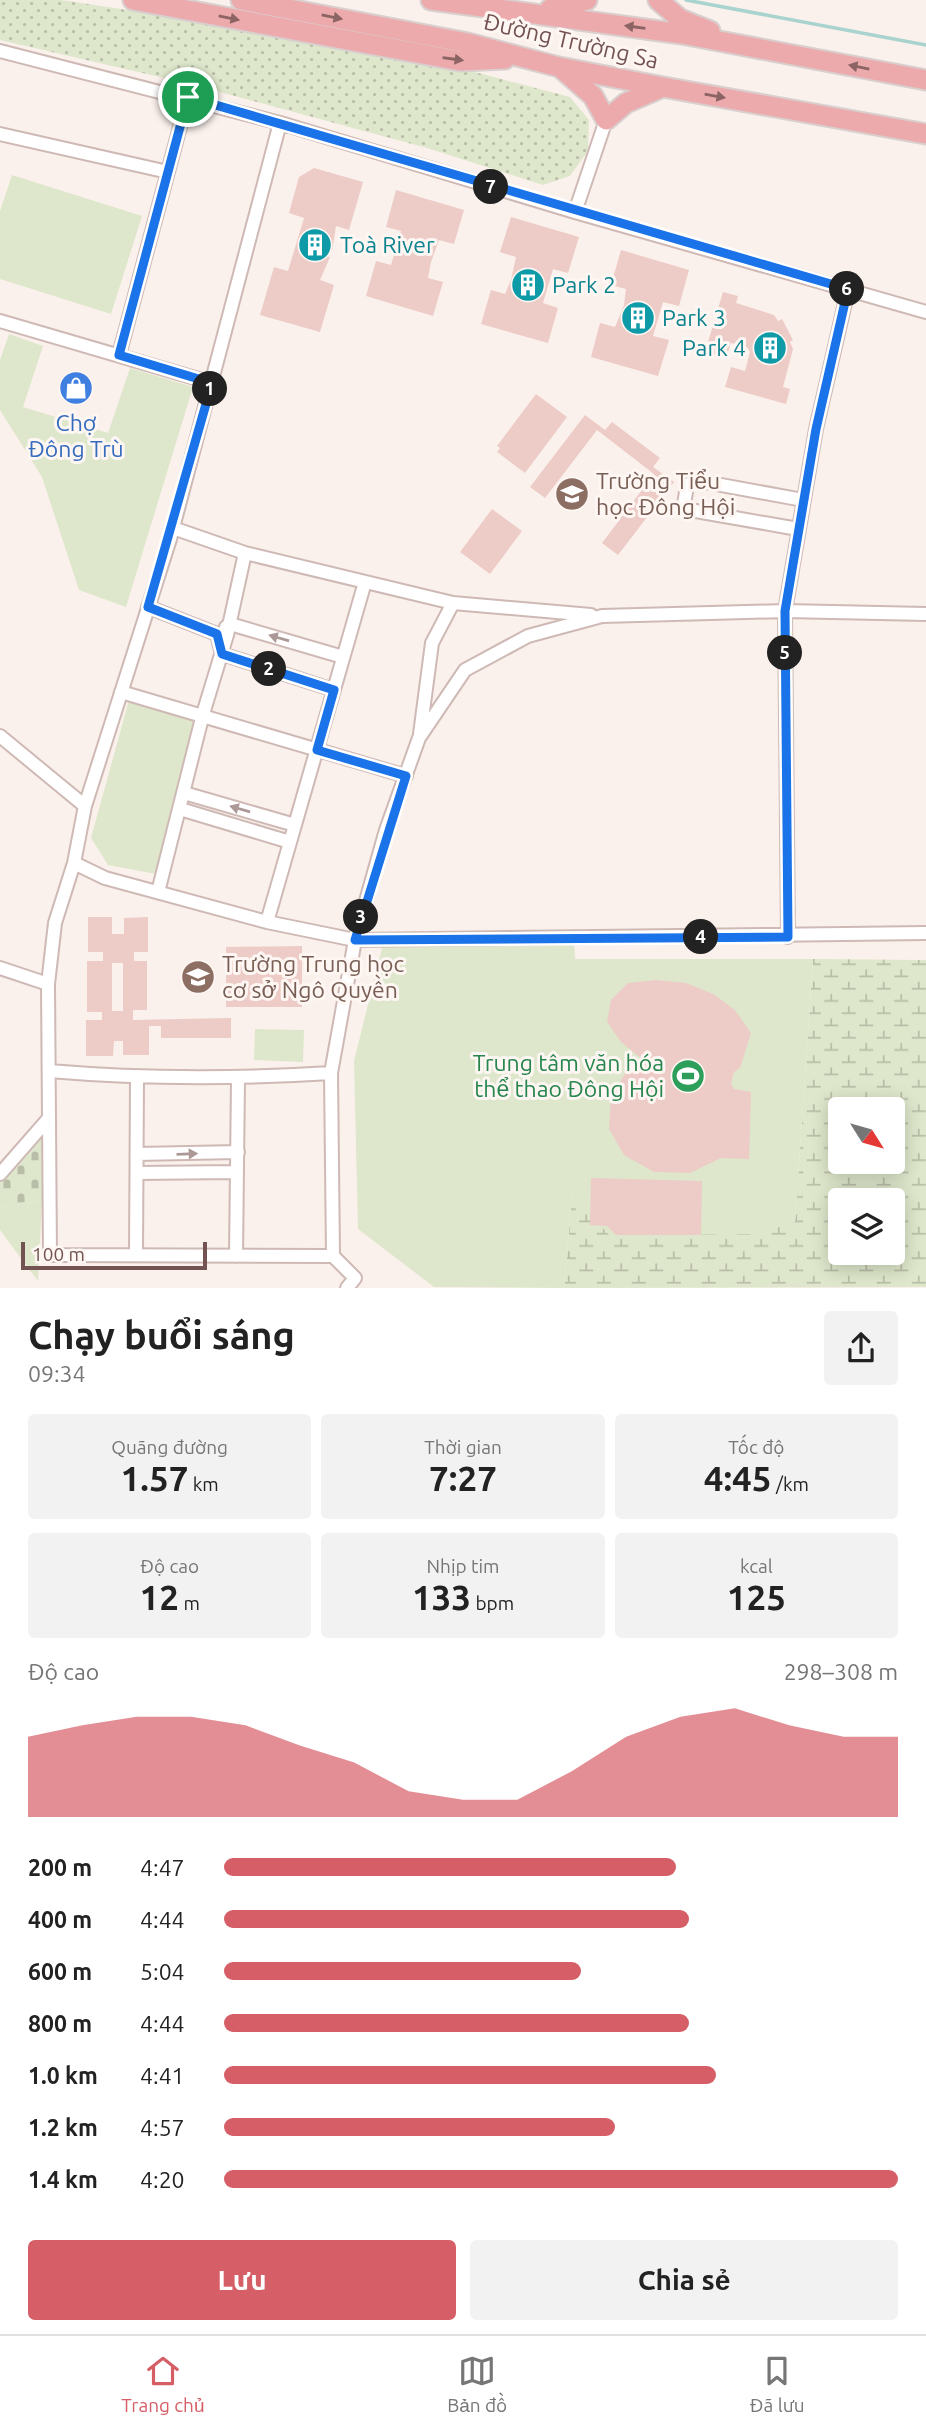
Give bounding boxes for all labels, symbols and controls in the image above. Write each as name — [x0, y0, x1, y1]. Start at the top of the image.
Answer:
street label: Đường Trường Sa — [481, 8, 661, 73]
one-way arrow — [321, 12, 343, 23]
one-way arrow — [218, 13, 240, 24]
one-way arrow — [624, 22, 646, 33]
one-way arrow — [442, 54, 464, 65]
one-way arrow — [848, 62, 870, 73]
pin — [158, 67, 218, 127]
icon: arrive — [169, 78, 207, 116]
one-way arrow — [704, 91, 726, 102]
pin: 7 — [474, 170, 508, 204]
text: 7 — [485, 175, 496, 197]
building icon: Toà River — [296, 226, 334, 264]
place label: Toà River — [340, 232, 435, 257]
building icon: Park 2 — [509, 266, 547, 304]
place label: Park 2 — [552, 272, 616, 297]
pin: 6 — [830, 272, 864, 306]
text: 6 — [841, 277, 852, 299]
building icon: Park 3 — [619, 299, 657, 337]
place label: Park 3 — [662, 305, 726, 330]
building icon: Park 4 — [751, 329, 789, 367]
place label: Park 4 — [682, 335, 746, 360]
shop icon: Chợ Đông Trù — [57, 369, 95, 407]
pin: 1 — [192, 372, 228, 406]
text: 1 — [204, 377, 215, 399]
place label: Chợ Đông Trù — [28, 410, 124, 461]
place label: Trường Tiểu học Đông Hội — [596, 468, 735, 519]
school or university icon: Trường Tiểu học Đông Hội — [553, 475, 591, 513]
one-way arrow — [268, 632, 290, 643]
pin: 5 — [768, 636, 802, 670]
text: 5 — [779, 641, 790, 663]
pin: 2 — [252, 652, 286, 686]
text: 2 — [263, 657, 274, 679]
one-way arrow — [229, 804, 250, 814]
pin: 3 — [344, 900, 378, 934]
text: 3 — [355, 905, 366, 927]
pin: 4 — [684, 920, 718, 954]
text: 4 — [695, 925, 706, 947]
place label: Trường Trung học cơ sở Ngô Quyền — [222, 951, 405, 1002]
school or university icon: Trường Trung học cơ sở Ngô Quyền — [179, 958, 217, 996]
place label: Trung tâm văn hóa thể thao Đông Hội — [473, 1050, 664, 1101]
sports icon: Trung tâm văn hóa thể thao Đông Hội — [669, 1057, 707, 1095]
north arrow — [828, 1097, 905, 1174]
map controls — [828, 1097, 905, 1265]
one-way arrow — [176, 1148, 198, 1159]
button: layers — [828, 1188, 905, 1265]
scale bar — [21, 1238, 206, 1270]
text: 100 m — [32, 1243, 85, 1265]
button: share — [824, 1311, 898, 1385]
text: Chạy buổi sáng — [28, 1314, 295, 1356]
text: 09:34 — [28, 1361, 86, 1386]
text: Quãng đường — [111, 1436, 228, 1458]
text: Thời gian — [424, 1436, 502, 1458]
text: Tốc độ — [728, 1436, 784, 1458]
text: 1.57 — [121, 1458, 188, 1498]
text: 7:27 — [429, 1458, 497, 1498]
text: 4:45 — [704, 1458, 772, 1498]
text: km — [188, 1473, 219, 1495]
text: /km — [772, 1473, 809, 1495]
text: Độ cao — [140, 1555, 199, 1577]
text: Nhịp tim — [427, 1555, 499, 1577]
text: kcal — [740, 1555, 773, 1577]
text: 12 — [140, 1577, 179, 1617]
text: 133 — [412, 1577, 471, 1617]
text: 125 — [727, 1577, 786, 1617]
text: m — [179, 1592, 200, 1614]
text: bpm — [471, 1592, 514, 1614]
text: Độ cao — [28, 1659, 99, 1684]
text: 298–308 m — [784, 1659, 898, 1684]
text: 200 m — [28, 1855, 92, 1880]
text: 4:47 — [140, 1855, 185, 1880]
text: 400 m — [28, 1907, 92, 1932]
text: 4:44 — [140, 1907, 185, 1932]
text: 600 m — [28, 1959, 92, 1984]
text: 5:04 — [140, 1959, 185, 1984]
text: 800 m — [28, 2011, 92, 2036]
text: 4:44 — [140, 2011, 185, 2036]
text: 1.0 km — [28, 2063, 98, 2088]
text: 4:41 — [140, 2063, 185, 2088]
text: 1.2 km — [28, 2115, 98, 2140]
text: 4:57 — [140, 2115, 185, 2140]
text: 1.4 km — [28, 2167, 98, 2192]
text: 4:20 — [140, 2167, 185, 2192]
button: Lưu — [28, 2240, 456, 2320]
button: Chia sẻ — [470, 2240, 898, 2320]
tab: Trang chủ — [121, 2352, 205, 2417]
tab: Bản đồ — [447, 2352, 507, 2417]
tab: Đã lưu — [750, 2352, 805, 2416]

